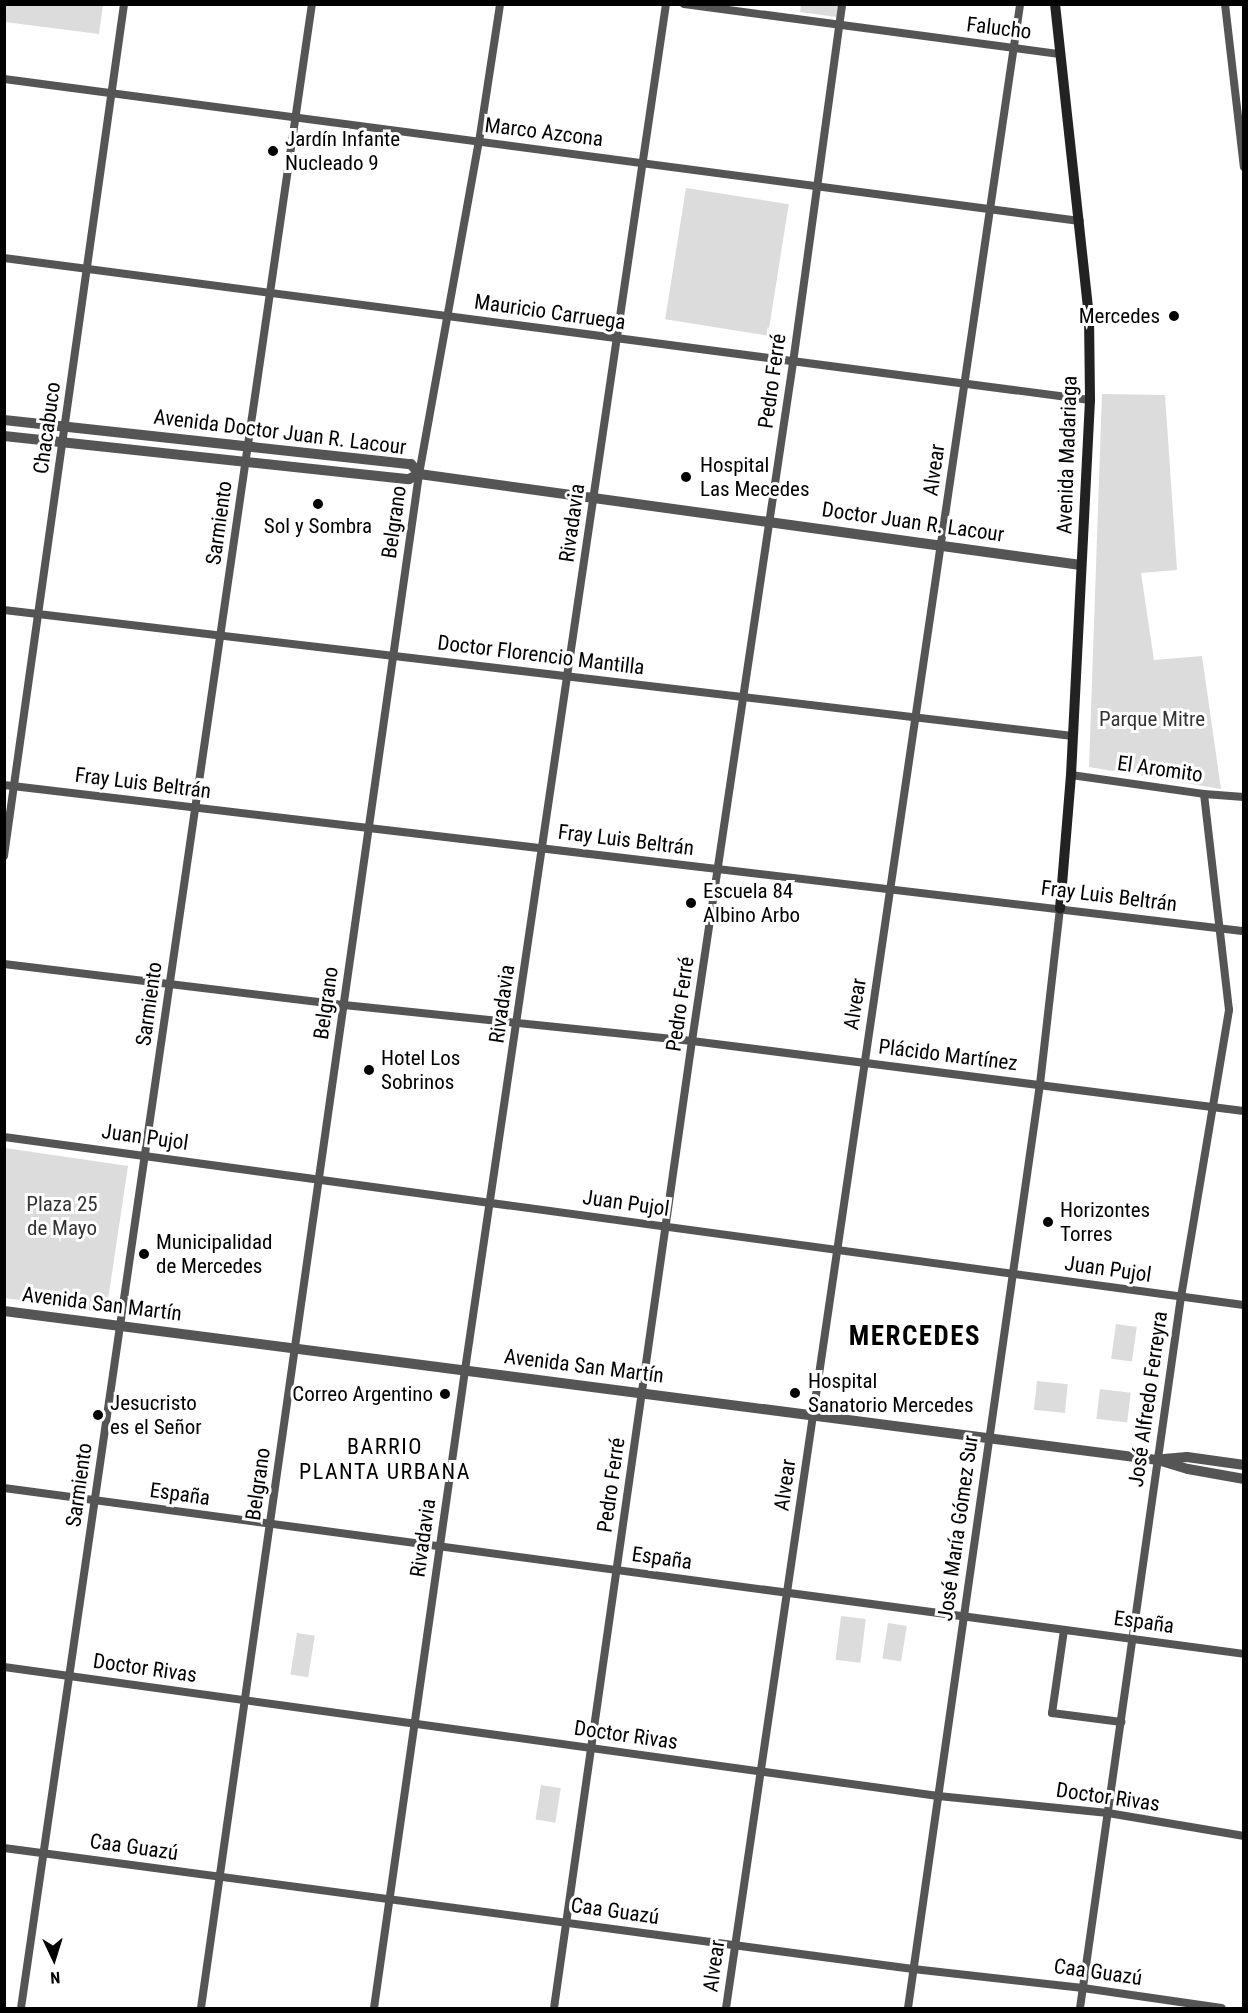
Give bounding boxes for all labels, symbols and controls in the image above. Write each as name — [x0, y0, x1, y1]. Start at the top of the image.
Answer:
street label: Falucho — [965, 12, 1033, 44]
street label: Marco Azcona — [483, 112, 605, 152]
place label: Jardín Infante Nucleado 9 — [285, 126, 400, 176]
marker: Jardín Infante Nucleado 9 — [266, 144, 280, 158]
street label: Mauricio Carruega — [473, 289, 627, 335]
place label: Mercedes — [1079, 303, 1160, 329]
marker: Mercedes — [1165, 307, 1183, 325]
street label: Pedro Ferré — [753, 332, 791, 430]
street label: Avenida Madariaga — [1052, 375, 1082, 535]
street label: Chacabuco — [28, 380, 66, 476]
street label: Avenida Doctor Juan R. Lacour — [152, 404, 408, 460]
street label: Alvear — [918, 442, 950, 498]
place label: Hospital Las Mecedes — [700, 452, 810, 502]
marker: Hospital Las Mecedes — [677, 468, 695, 486]
street label: Sarmiento — [201, 479, 237, 567]
street label: Rivadavia — [554, 482, 590, 564]
street label: Belgrano — [376, 484, 412, 560]
marker: Sol y Sombra — [311, 497, 325, 511]
street label: Doctor Juan R. Lacour — [820, 497, 1006, 547]
place label: Sol y Sombra — [264, 513, 372, 539]
street label: Doctor Florencio Mantilla — [436, 630, 646, 680]
park label: Parque Mitre — [1099, 706, 1205, 732]
street label: El Aromito — [1116, 751, 1204, 787]
street label: Fray Luis Beltrán — [74, 762, 212, 804]
street label: Fray Luis Beltrán — [557, 819, 695, 861]
street label: Fray Luis Beltrán — [1040, 875, 1178, 917]
place label: Escuela 84 Albino Arbo — [703, 878, 800, 928]
marker: Escuela 84 Albino Arbo — [684, 896, 698, 910]
street label: Pedro Ferré — [661, 955, 699, 1053]
street label: Sarmiento — [131, 960, 167, 1048]
street label: Rivadavia — [484, 963, 520, 1045]
street label: Belgrano — [308, 965, 344, 1041]
street label: Alvear — [838, 976, 872, 1032]
street label: Plácido Martínez — [877, 1034, 1019, 1076]
place label: Hotel Los Sobrinos — [381, 1045, 460, 1095]
marker: Hotel Los Sobrinos — [362, 1063, 376, 1077]
street label: Juan Pujol — [100, 1118, 190, 1156]
street label: Juan Pujol — [581, 1184, 671, 1222]
park label: Plaza 25 de Mayo — [26, 1191, 98, 1241]
place label: Horizontes Torres — [1060, 1197, 1150, 1247]
marker: Horizontes Torres — [1041, 1215, 1055, 1229]
place label: Municipalidad de Mercedes — [156, 1229, 272, 1279]
marker: Municipalidad de Mercedes — [137, 1247, 151, 1261]
street label: Juan Pujol — [1063, 1250, 1153, 1288]
street label: Avenida San Martín — [21, 1282, 183, 1326]
street label: José Alfredo Ferreyra — [1123, 1310, 1173, 1488]
district label: MERCEDES — [849, 1321, 981, 1353]
street label: Avenida San Martín — [503, 1344, 665, 1388]
place label: Hospital Sanatorio Mercedes — [808, 1368, 974, 1418]
place label: Correo Argentino — [292, 1381, 433, 1407]
marker: Hospital Sanatorio Mercedes — [786, 1384, 804, 1402]
marker: Correo Argentino — [438, 1387, 452, 1401]
place label: Jesucristo es el Señor — [110, 1390, 202, 1440]
marker: Jesucristo es el Señor — [91, 1408, 105, 1422]
district label: BARRIO PLANTA URBANA — [299, 1433, 471, 1484]
street label: José María Gómez Sur — [932, 1434, 984, 1622]
street label: Pedro Ferré — [592, 1436, 630, 1534]
street label: Sarmiento — [61, 1441, 97, 1529]
street label: Belgrano — [240, 1446, 276, 1522]
street label: Alvear — [769, 1457, 801, 1513]
street label: España — [148, 1477, 212, 1511]
street label: Rivadavia — [405, 1497, 441, 1579]
street label: España — [630, 1541, 694, 1575]
street label: España — [1112, 1605, 1176, 1639]
street label: Doctor Rivas — [92, 1648, 198, 1688]
street label: Doctor Rivas — [573, 1715, 679, 1755]
street label: Doctor Rivas — [1055, 1777, 1161, 1817]
street label: Caa Guazú — [88, 1828, 180, 1866]
street label: Caa Guazú — [569, 1892, 661, 1930]
north arrow — [24, 1929, 84, 1989]
street label: Alvear — [698, 1938, 730, 1994]
street label: Caa Guazú — [1052, 1953, 1144, 1991]
text: N — [50, 1968, 61, 1987]

